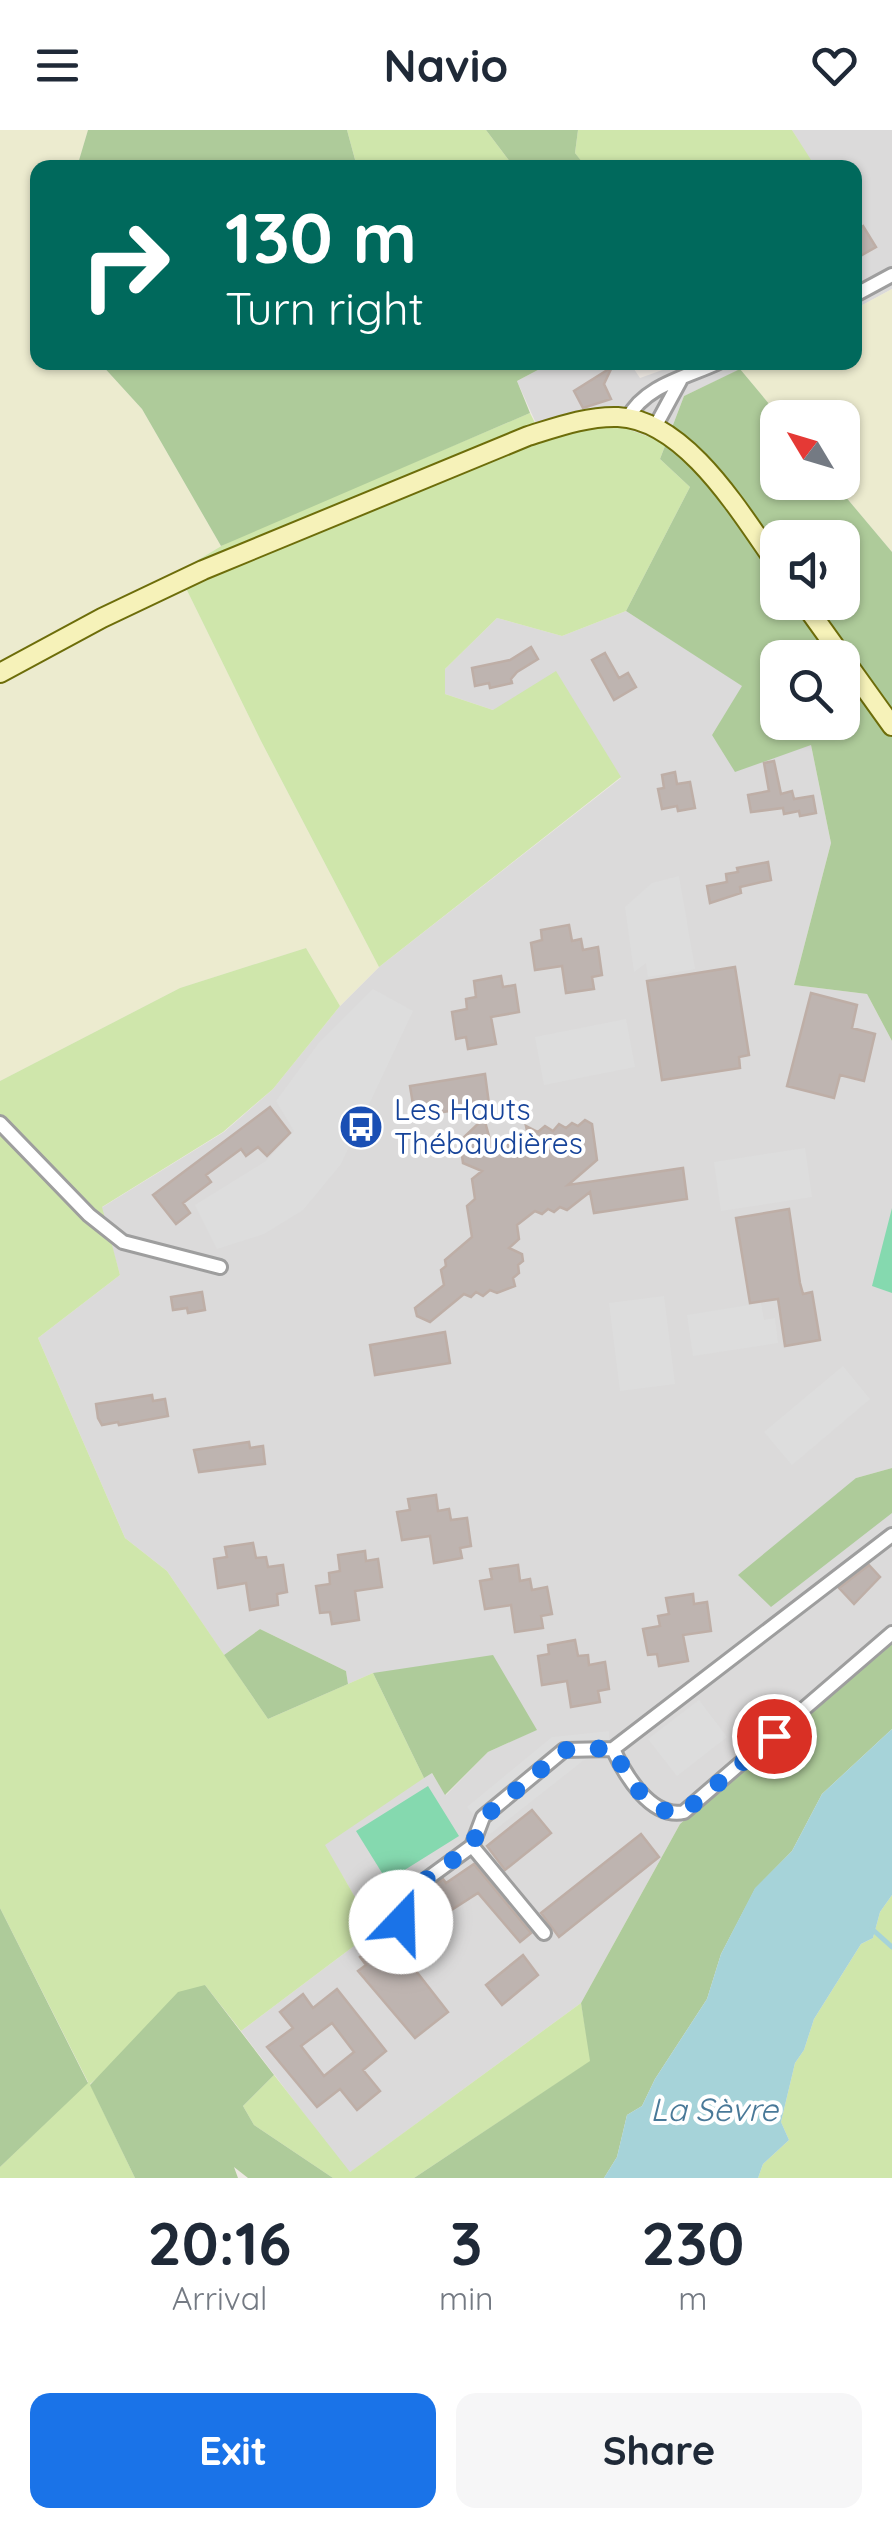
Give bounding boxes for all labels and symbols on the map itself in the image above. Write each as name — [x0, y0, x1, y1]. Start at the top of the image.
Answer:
north arrow — [760, 400, 860, 500]
place label: Les Hauts Thébaudières — [394, 1090, 583, 1162]
bus stop icon: Les Hauts Thébaudières — [338, 1104, 384, 1150]
pin — [732, 1694, 817, 1779]
position arrow — [349, 1870, 453, 1974]
water label: La Sèvre — [650, 2089, 780, 2129]

